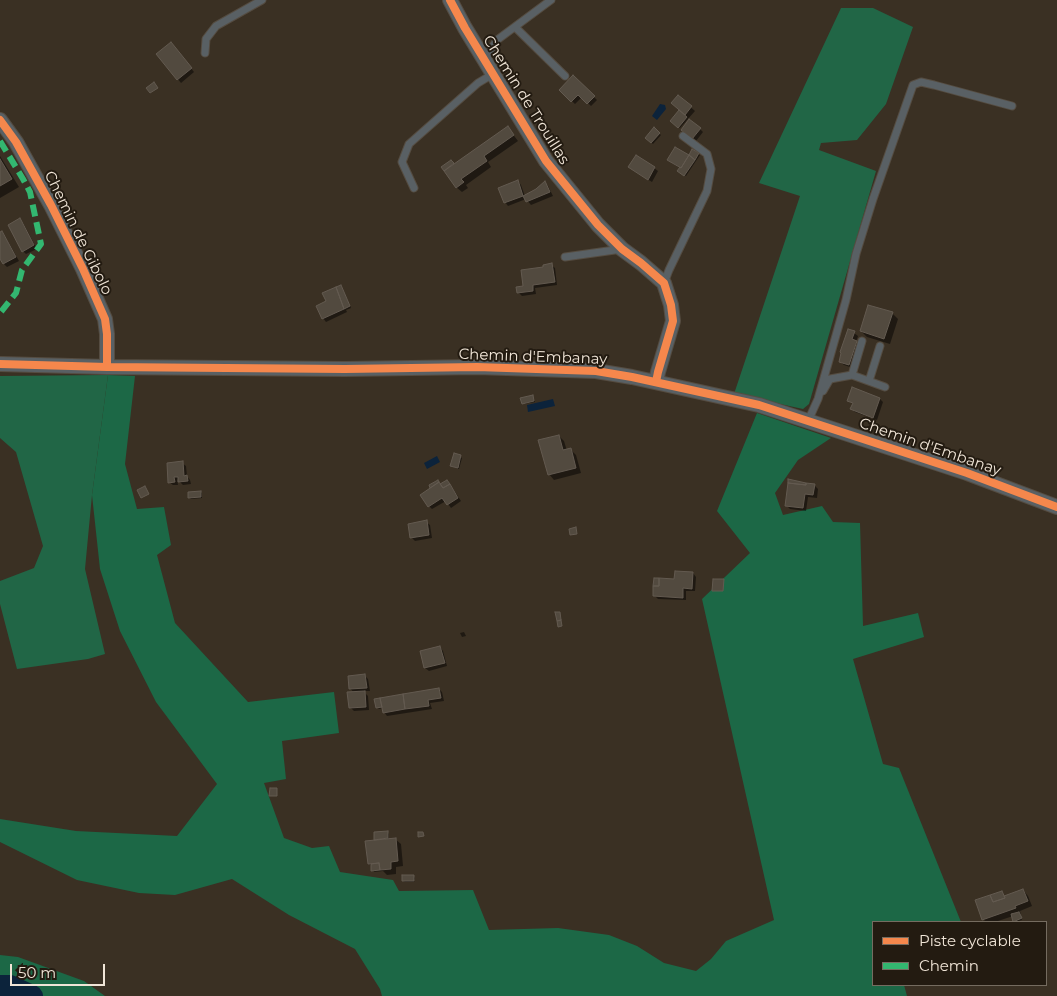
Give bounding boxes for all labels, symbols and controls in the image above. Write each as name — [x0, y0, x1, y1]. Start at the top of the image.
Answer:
street label: Chemin de Trouillas — [479, 32, 573, 168]
street label: Chemin de Gibolo — [40, 168, 116, 298]
street label: Chemin d'Embanay — [458, 345, 608, 369]
street label: Chemin d'Embanay — [857, 414, 1003, 480]
legend — [872, 921, 1047, 986]
text: Piste cyclable — [919, 931, 1021, 950]
scale bar — [12, 954, 108, 986]
text: Chemin — [919, 956, 979, 975]
text: 50 m — [18, 963, 56, 982]

